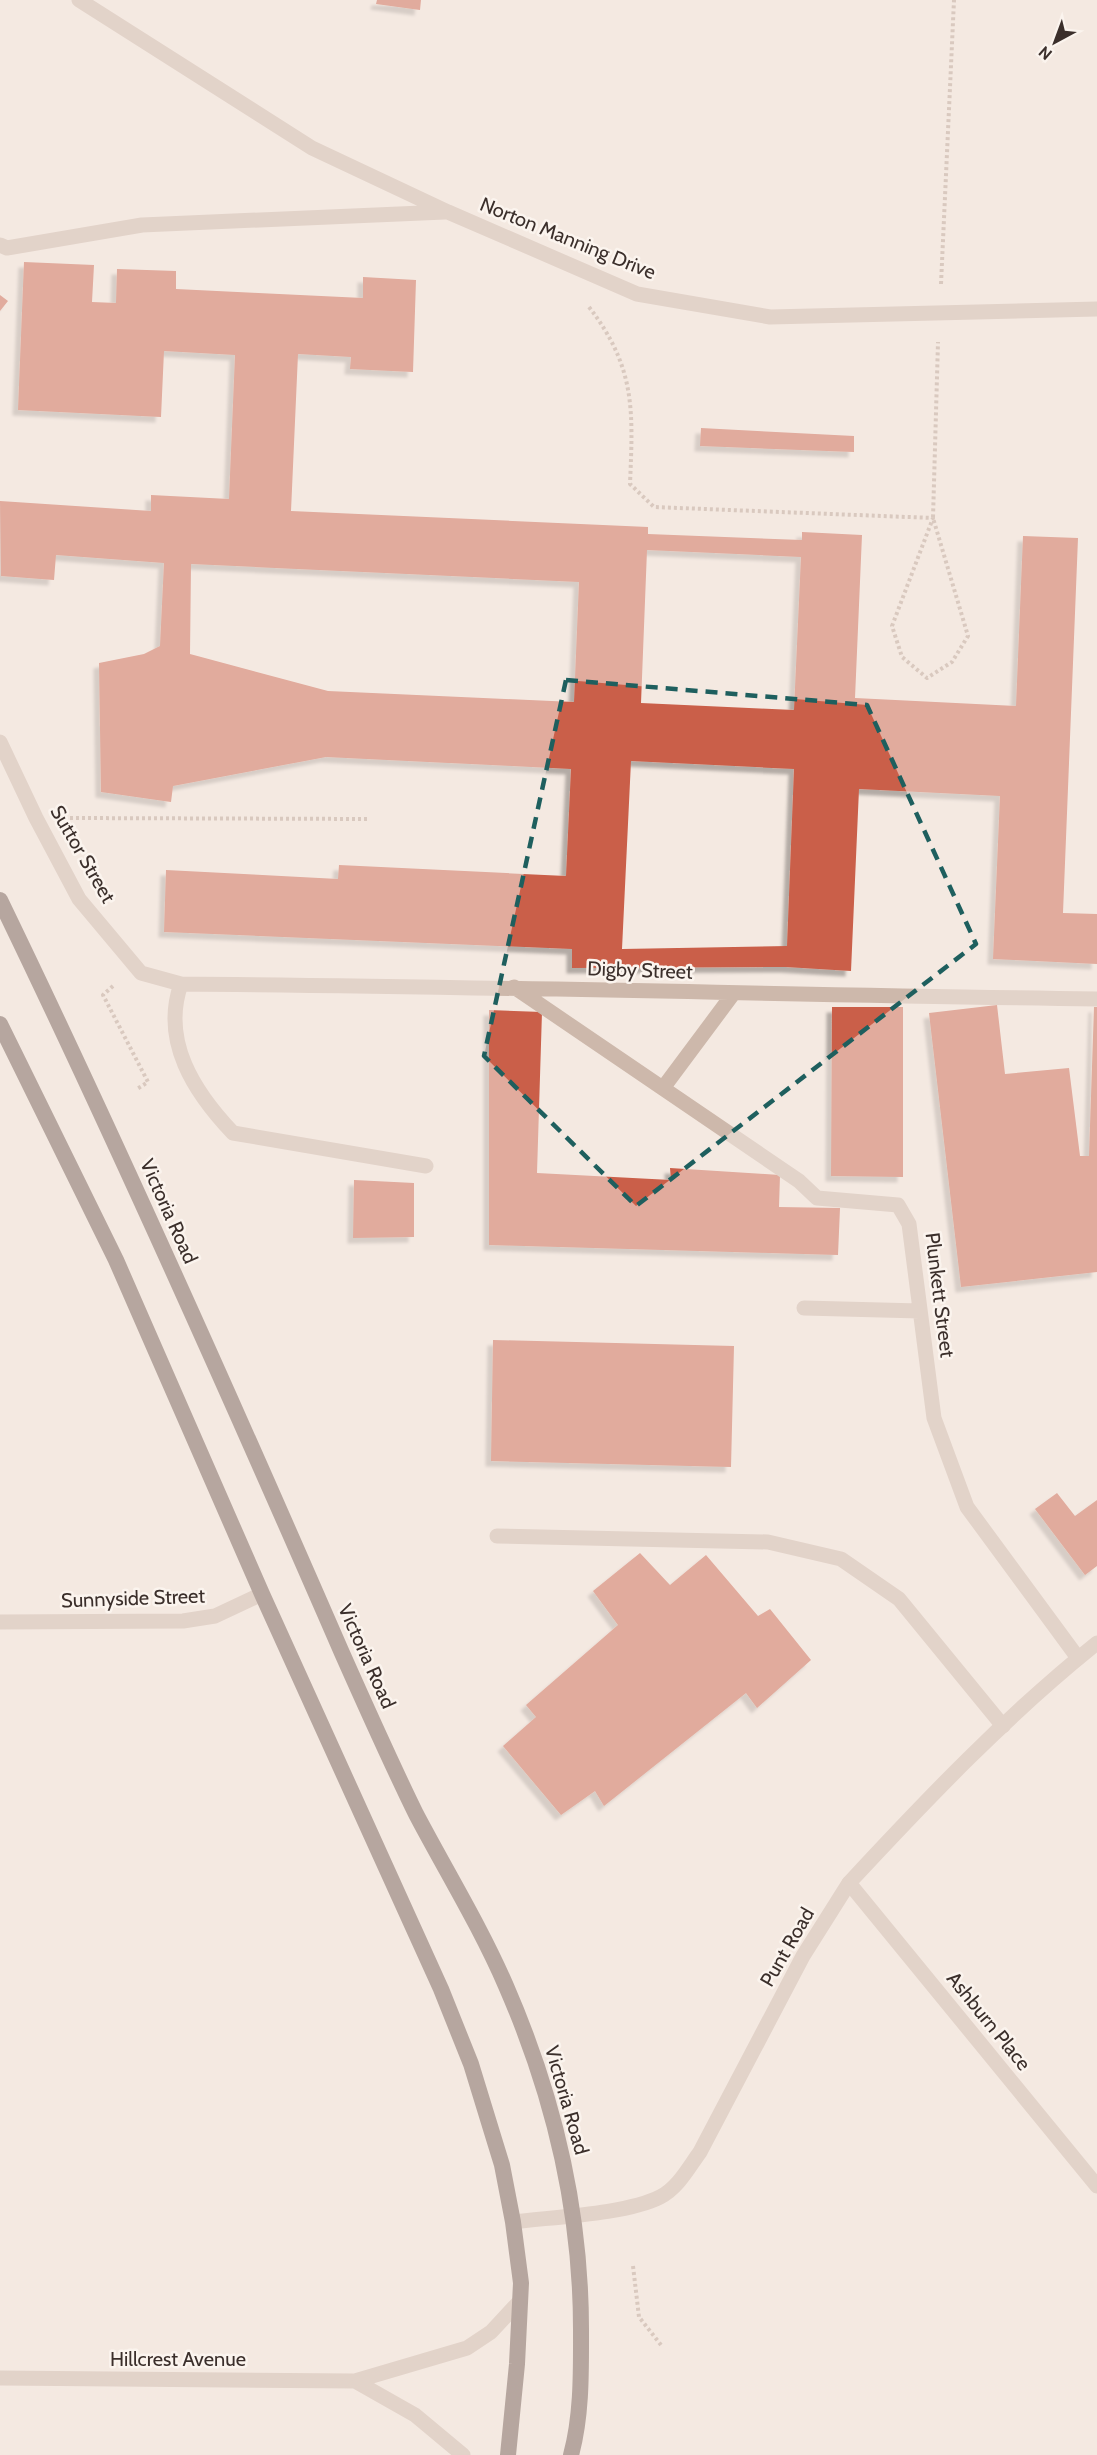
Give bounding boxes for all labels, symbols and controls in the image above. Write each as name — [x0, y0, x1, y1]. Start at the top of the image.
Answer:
north arrow — [1025, 12, 1085, 72]
text: N — [1035, 42, 1056, 64]
street label: Norton Manning Drive — [477, 192, 659, 284]
street label: Suttor Street — [45, 801, 121, 907]
street label: Digby Street — [587, 956, 693, 984]
street label: Victoria Road — [135, 1155, 203, 1267]
street label: Plunkett Street — [920, 1231, 960, 1359]
street label: Sunnyside Street — [61, 1583, 206, 1613]
street label: Victoria Road — [333, 1600, 401, 1712]
street label: Punt Road — [755, 1903, 819, 1991]
street label: Ashburn Place — [942, 1967, 1036, 2075]
street label: Victoria Road — [540, 2043, 594, 2157]
street label: Hillcrest Avenue — [110, 2347, 246, 2371]

